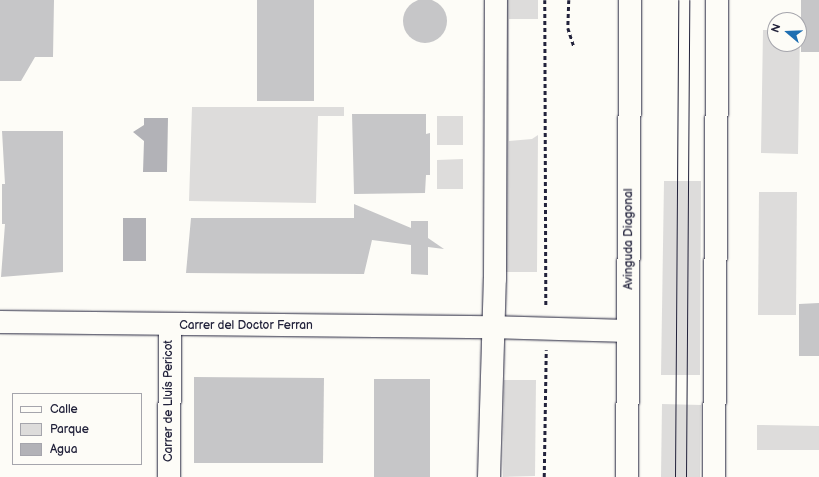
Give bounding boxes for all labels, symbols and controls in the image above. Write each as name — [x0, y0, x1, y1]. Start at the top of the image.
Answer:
north arrow — [767, 12, 807, 52]
text: N — [769, 22, 784, 34]
street label: Avinguda Diagonal — [622, 188, 636, 290]
street label: Carrer del Doctor Ferran — [179, 319, 313, 333]
street label: Carrer de Lluís Pericot — [162, 340, 176, 462]
legend — [12, 393, 142, 465]
text: Calle — [50, 402, 78, 417]
text: Parque — [50, 422, 89, 437]
text: Agua — [50, 442, 78, 457]

